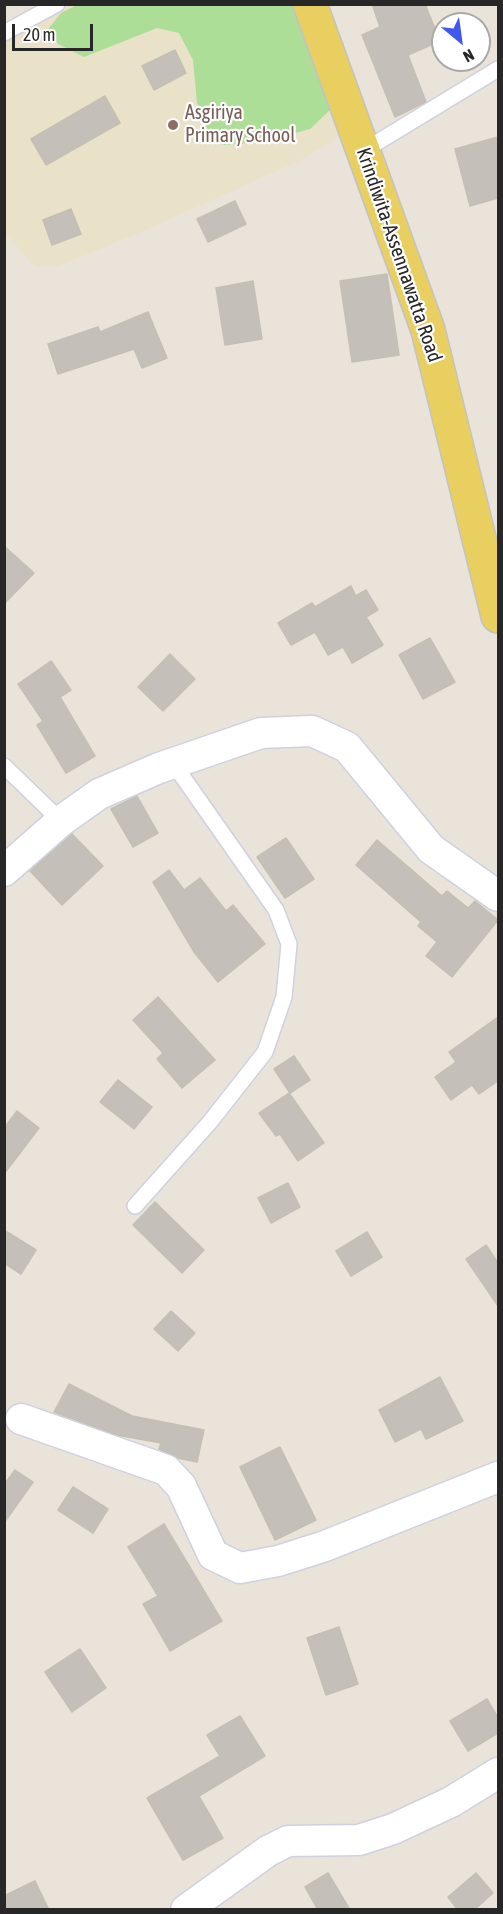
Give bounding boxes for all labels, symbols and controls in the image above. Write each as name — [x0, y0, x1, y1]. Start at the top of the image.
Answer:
scale bar — [15, 12, 96, 50]
north arrow — [431, 12, 491, 72]
text: 20 m — [23, 24, 55, 45]
text: N — [460, 46, 477, 66]
place label: Asgiriya Primary School — [185, 101, 295, 148]
marker: Asgiriya Primary School — [166, 118, 180, 132]
street label: Krindiwita-Assennawatta Road — [351, 145, 447, 365]

